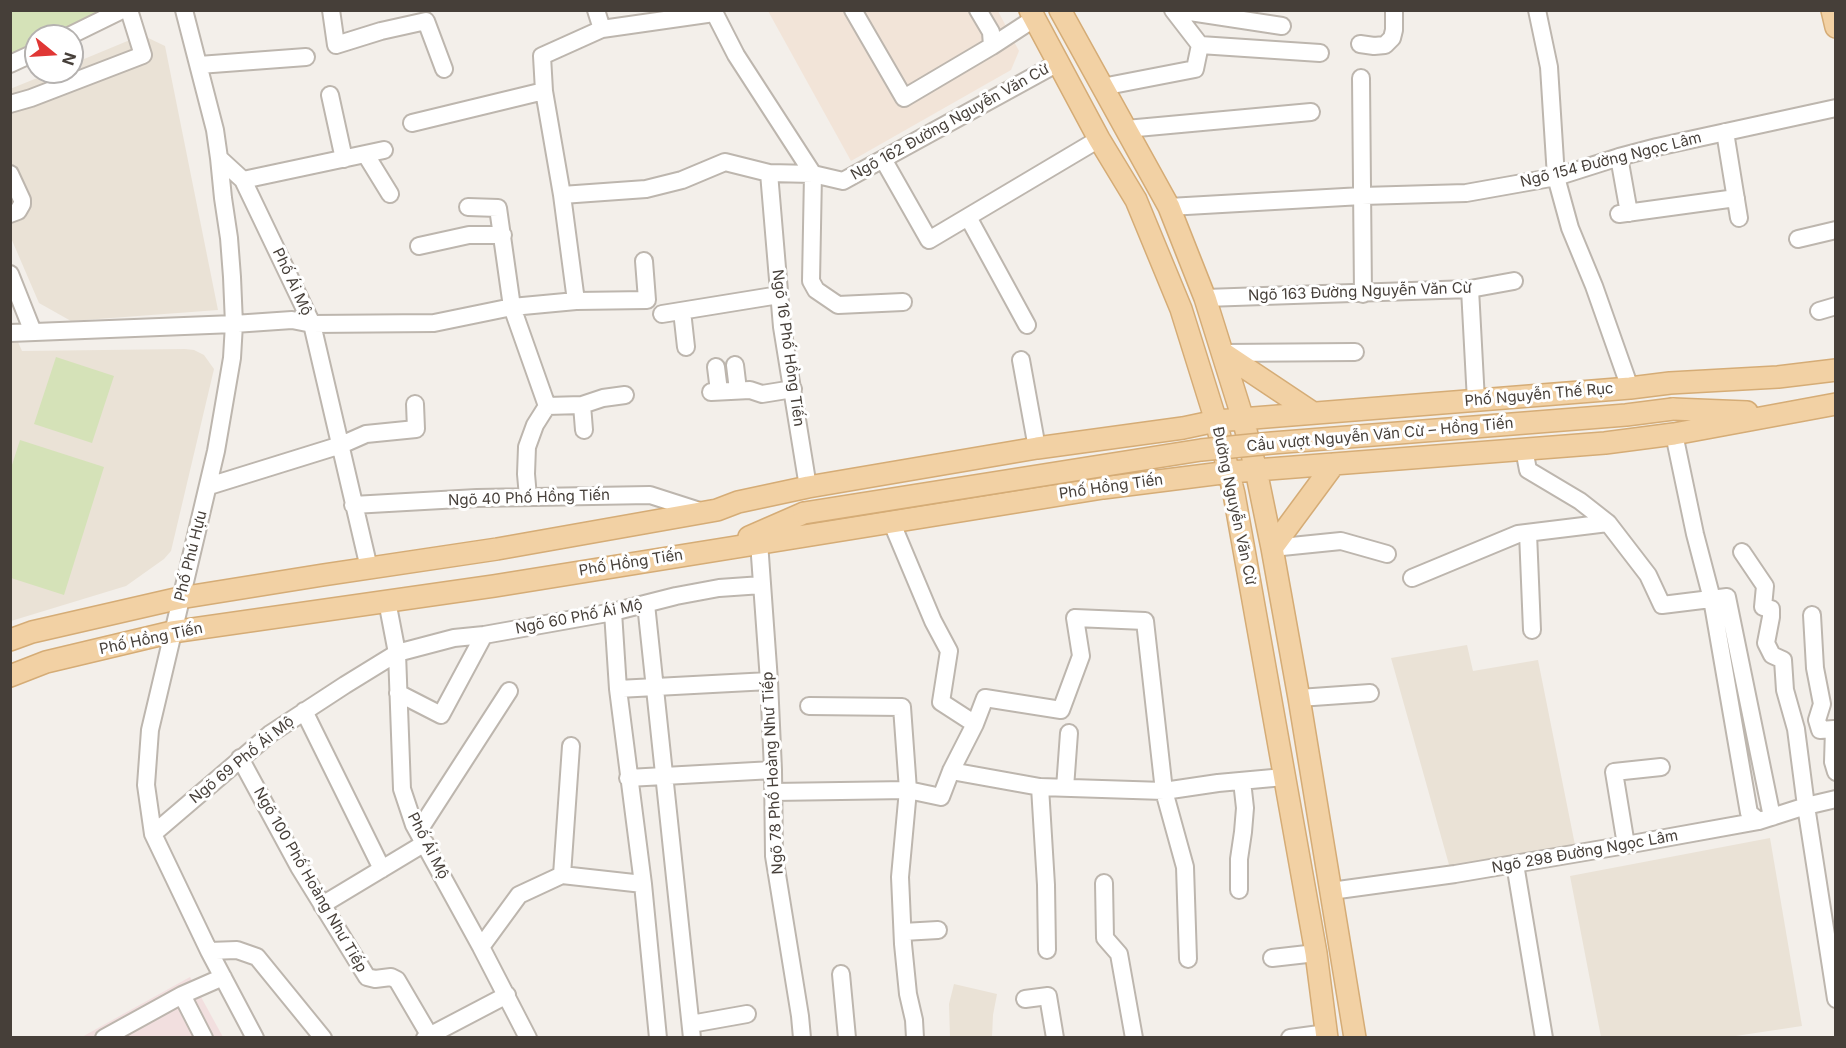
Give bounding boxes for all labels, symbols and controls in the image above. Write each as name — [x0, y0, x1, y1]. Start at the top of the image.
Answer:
north arrow — [24, 24, 84, 84]
text: N — [58, 50, 81, 68]
street label: Ngõ 162 Đường Nguyễn Văn Cừ — [848, 60, 1052, 184]
street label: Ngõ 154 Đường Ngọc Lâm — [1519, 129, 1703, 191]
street label: Phố Ái Mộ — [269, 245, 315, 319]
street label: Ngõ 16 Phố Hồng Tiến — [768, 268, 808, 428]
street label: Ngõ 163 Đường Nguyễn Văn Cừ — [1248, 279, 1472, 305]
street label: Phố Nguyễn Thế Rục — [1464, 380, 1614, 410]
street label: Cầu vượt Nguyễn Văn Cừ – Hồng Tiến — [1246, 414, 1514, 456]
street label: Đường Nguyễn Văn Cừ — [1208, 425, 1260, 587]
street label: Phố Hồng Tiến — [1058, 471, 1164, 503]
street label: Ngõ 40 Phố Hồng Tiến — [448, 486, 610, 510]
street label: Phố Phú Hựu — [171, 509, 211, 603]
street label: Phố Hồng Tiến — [578, 546, 684, 580]
street label: Ngõ 60 Phố Ái Mộ — [514, 596, 644, 638]
street label: Phố Hồng Tiến — [98, 619, 204, 659]
street label: Ngõ 78 Phố Hoàng Như Tiếp — [759, 671, 787, 875]
street label: Ngõ 69 Phố Ái Mộ — [186, 712, 298, 808]
street label: Ngõ 100 Phố Hoàng Như Tiếp — [250, 784, 370, 976]
street label: Phố Ái Mộ — [404, 810, 452, 882]
street label: Ngõ 298 Đường Ngọc Lâm — [1490, 827, 1680, 877]

